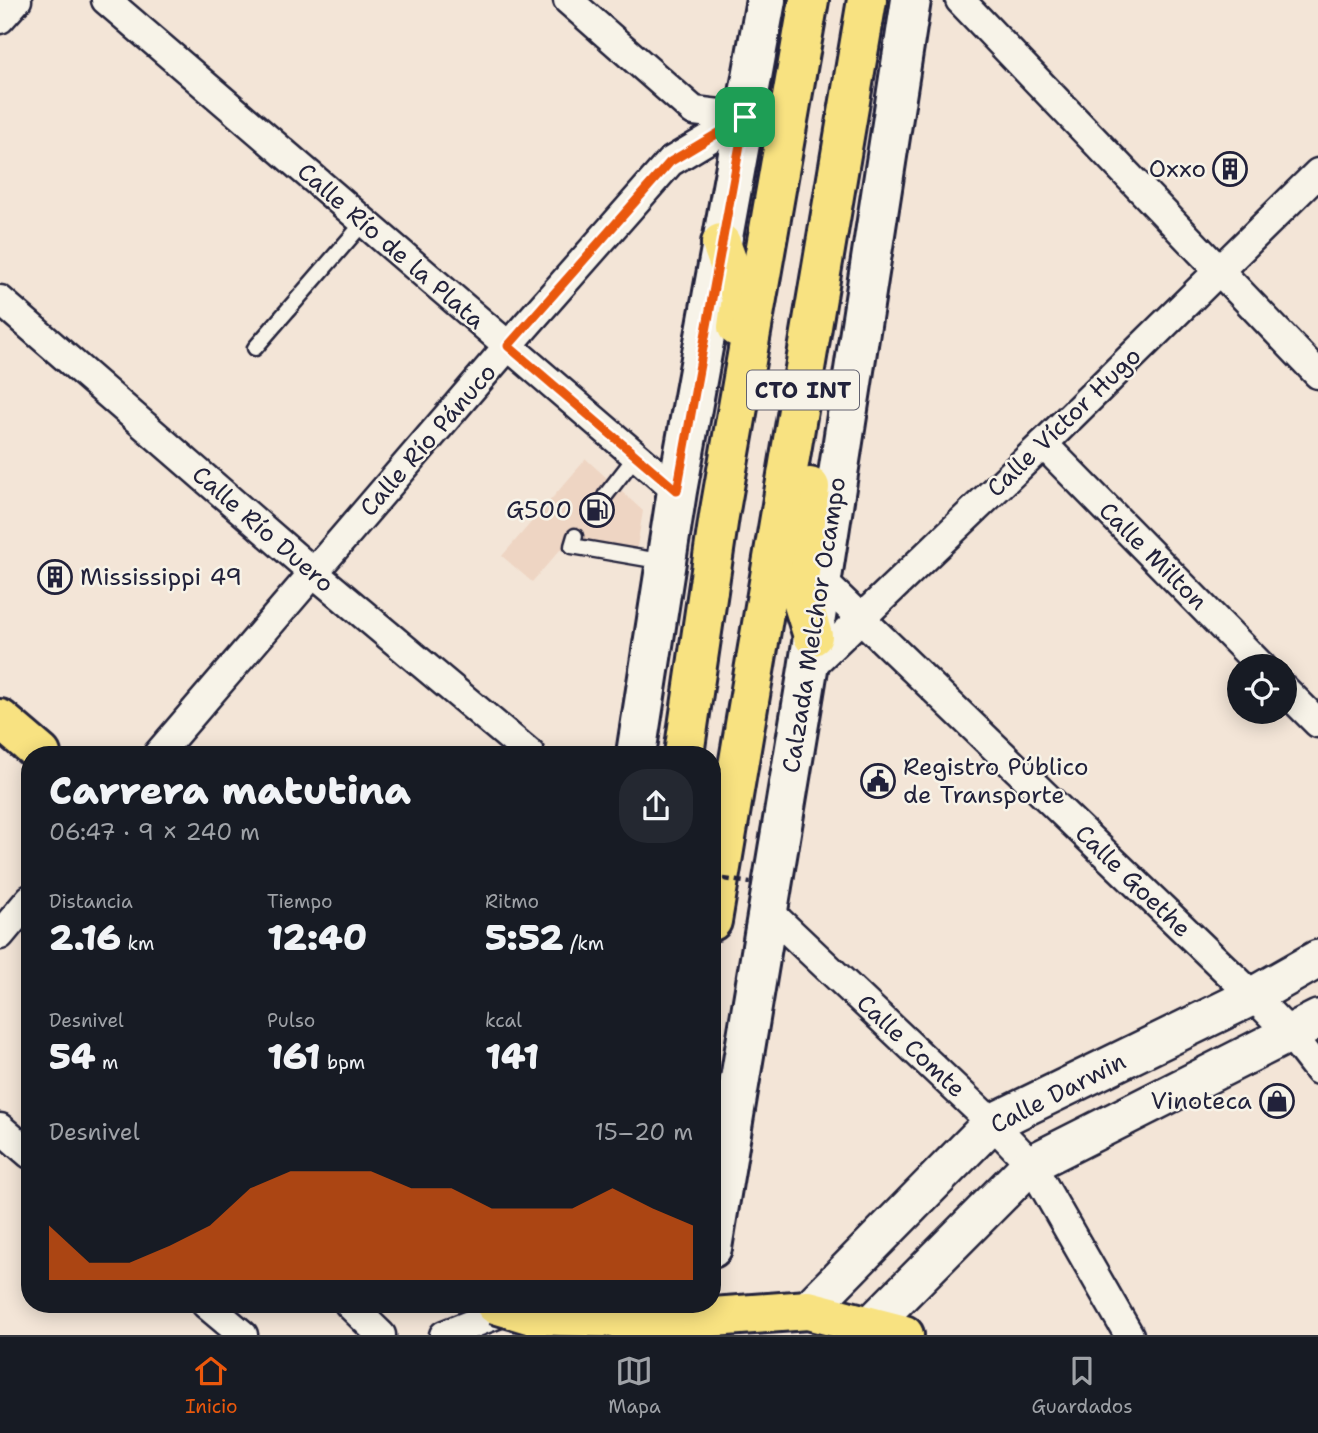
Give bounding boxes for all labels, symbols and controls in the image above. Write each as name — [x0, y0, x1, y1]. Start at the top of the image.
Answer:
pin — [715, 87, 775, 147]
icon: arrive — [726, 98, 764, 136]
building icon: Oxxo — [1211, 150, 1249, 188]
place label: Oxxo — [1149, 153, 1206, 185]
street label: Calle Río de la Plata — [291, 156, 491, 336]
street label: Calle Víctor Hugo — [980, 340, 1148, 504]
street label: Calle Río Pánuco — [353, 357, 503, 523]
road number: CTO INT — [747, 370, 859, 410]
street label: Calle Río Duero — [185, 459, 341, 599]
street label: Calzada Melchor Ocampo — [775, 475, 853, 775]
fuel station icon: G500 — [578, 491, 616, 529]
place label: G500 — [506, 494, 572, 526]
street label: Calle Milton — [1092, 495, 1214, 617]
building icon: Mississippi 49 — [36, 558, 74, 596]
place label: Mississippi 49 — [80, 561, 242, 593]
map controls — [1227, 654, 1297, 724]
button: locate — [1227, 654, 1297, 724]
place label: Registro Público de Transporte — [903, 751, 1089, 811]
public building icon: Registro Público de Transporte — [859, 762, 897, 800]
text: Carrera matutina — [49, 765, 411, 816]
button: share — [619, 769, 693, 843]
text: 06:47 · 9 × 240 m — [49, 817, 260, 847]
street label: Calle Goethe — [1068, 818, 1198, 944]
text: Distancia — [49, 889, 133, 914]
text: Tiempo — [267, 889, 333, 914]
text: Ritmo — [485, 889, 539, 914]
text: 2.16 — [49, 914, 121, 961]
text: 12:40 — [267, 914, 367, 961]
text: 5:52 — [485, 914, 564, 961]
text: km — [121, 931, 154, 956]
text: /km — [564, 931, 604, 956]
street label: Calle Comte — [850, 987, 972, 1105]
text: Desnivel — [49, 1008, 124, 1033]
text: Pulso — [267, 1008, 315, 1033]
text: kcal — [485, 1008, 522, 1033]
text: 54 — [49, 1033, 96, 1080]
text: 161 — [267, 1033, 321, 1080]
text: 141 — [485, 1033, 539, 1080]
street label: Calle Darwin — [985, 1045, 1131, 1141]
text: m — [96, 1050, 118, 1075]
text: bpm — [321, 1050, 365, 1075]
shop icon: Vinoteca — [1258, 1082, 1296, 1120]
place label: Vinoteca — [1151, 1085, 1252, 1117]
text: Desnivel — [49, 1117, 140, 1147]
text: 15–20 m — [594, 1117, 693, 1147]
tab: Inicio — [185, 1352, 238, 1419]
tab: Mapa — [608, 1352, 661, 1419]
tab: Guardados — [1031, 1352, 1133, 1419]

